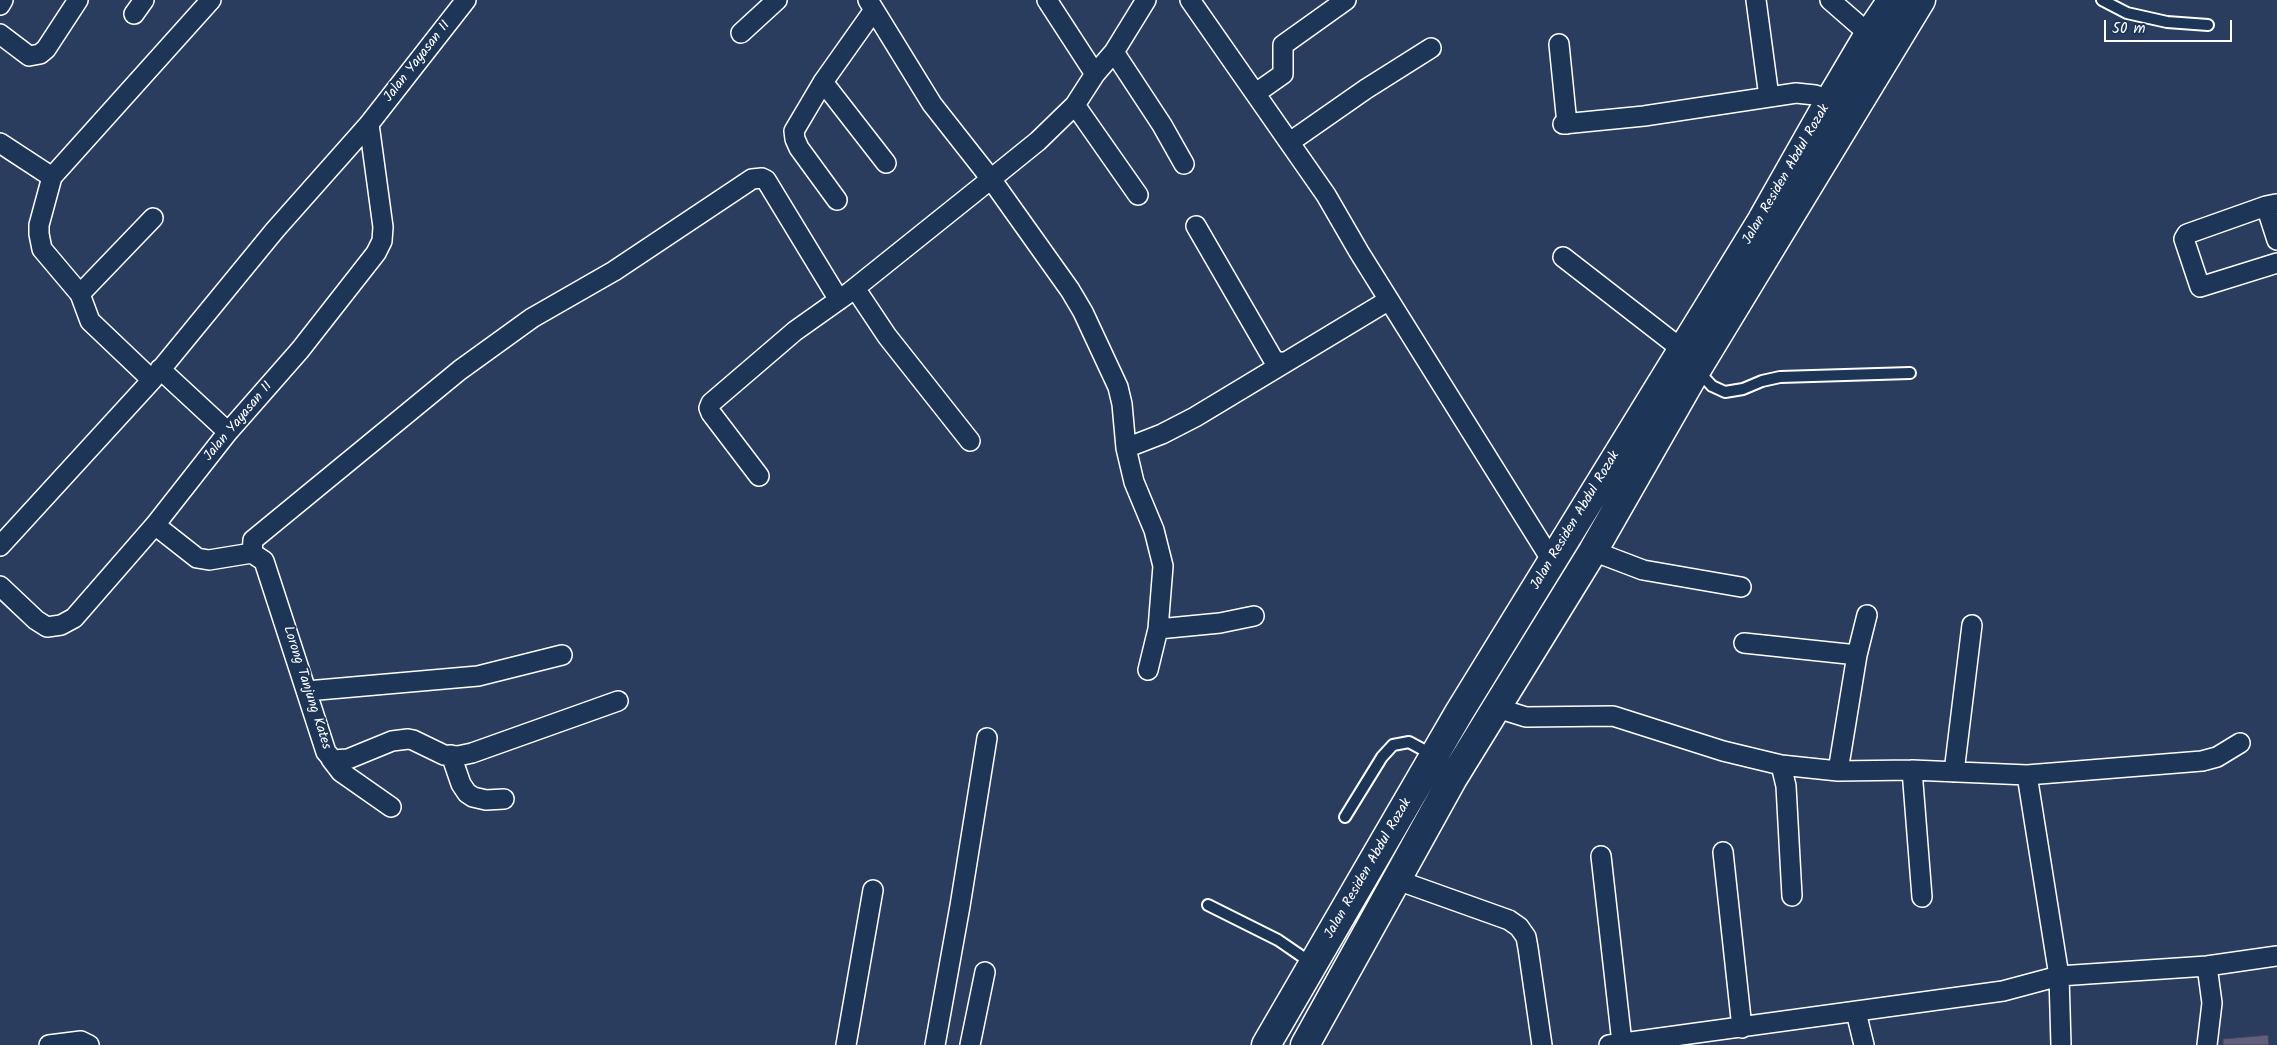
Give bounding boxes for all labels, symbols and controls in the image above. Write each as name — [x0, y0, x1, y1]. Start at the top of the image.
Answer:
scale bar — [2107, 10, 2234, 42]
text: 50 m — [2112, 17, 2146, 41]
street label: Jalan Yayasan II — [381, 18, 455, 106]
street label: Jalan Residen Abdul Rozak — [1740, 102, 1834, 248]
street label: Jalan Yayasan II — [201, 379, 277, 465]
street label: Jalan Residen Abdul Rozak — [1528, 449, 1624, 593]
street label: Lorong Tanjung Kates — [278, 624, 334, 752]
street label: Jalan Residen Abdul Rozak — [1322, 796, 1416, 942]

